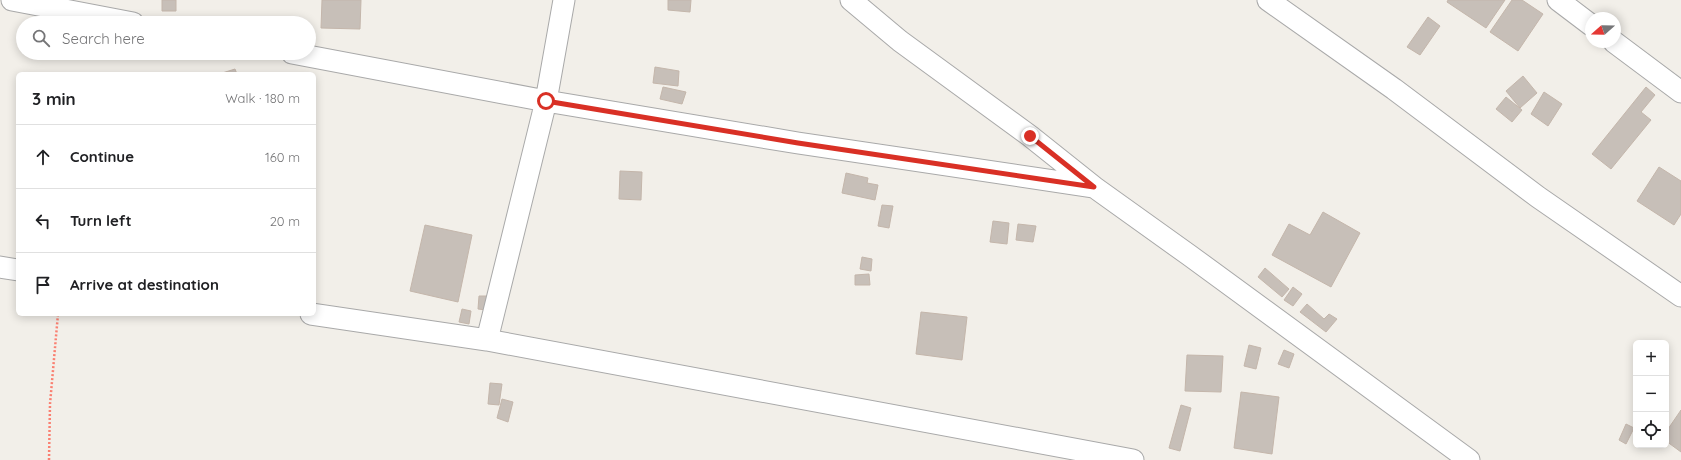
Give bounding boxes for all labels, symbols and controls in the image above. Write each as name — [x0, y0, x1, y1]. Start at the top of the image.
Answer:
north arrow — [1585, 12, 1621, 48]
search box — [16, 16, 316, 60]
icon: search — [30, 27, 52, 49]
text: Search here — [62, 29, 145, 48]
text: 3 min — [32, 88, 76, 109]
text: Walk · 180 m — [225, 90, 300, 106]
route start — [537, 92, 555, 110]
route end — [1021, 127, 1039, 145]
icon: ahead — [32, 146, 54, 168]
text: Continue — [70, 147, 134, 166]
text: 160 m — [265, 149, 300, 165]
icon: left — [32, 210, 54, 232]
text: Turn left — [70, 211, 132, 230]
text: 20 m — [270, 213, 300, 229]
icon: arrive — [32, 274, 54, 296]
text: Arrive at destination — [70, 275, 219, 294]
map controls — [1633, 340, 1669, 448]
button: + — [1633, 340, 1669, 376]
button: − — [1633, 376, 1669, 412]
button: locate — [1633, 412, 1669, 448]

